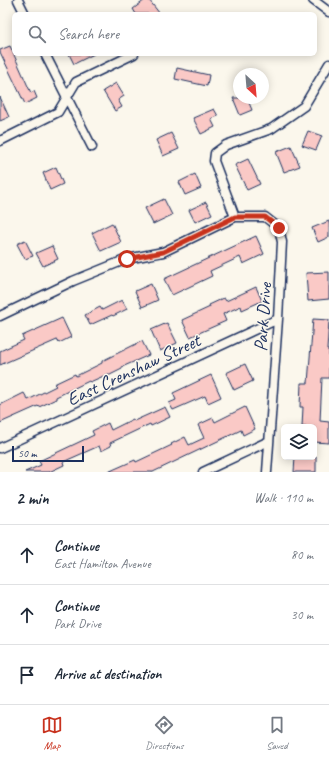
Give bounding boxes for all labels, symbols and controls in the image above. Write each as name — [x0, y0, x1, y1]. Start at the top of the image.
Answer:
search box — [12, 12, 317, 56]
icon: search — [26, 23, 48, 45]
text: Search here — [58, 25, 119, 44]
north arrow — [233, 68, 269, 104]
route end — [270, 219, 288, 237]
route start — [118, 250, 136, 268]
street label: Park Drive — [249, 280, 277, 352]
street label: East Crenshaw Street — [63, 328, 206, 411]
map controls — [281, 424, 317, 460]
button: layers — [281, 424, 317, 460]
scale bar — [12, 444, 84, 463]
text: 50 m — [18, 446, 37, 460]
text: 2 min — [16, 488, 49, 509]
text: Walk · 110 m — [254, 490, 313, 506]
text: Continue — [54, 537, 99, 556]
icon: ahead — [16, 544, 38, 566]
text: 80 m — [291, 547, 313, 563]
text: East Hamilton Avenue — [54, 556, 151, 572]
text: Continue — [54, 597, 99, 616]
icon: ahead — [16, 604, 38, 626]
text: 30 m — [291, 607, 313, 623]
text: Park Drive — [54, 616, 101, 632]
icon: arrive — [16, 664, 38, 686]
text: Arrive at destination — [54, 665, 161, 684]
tab: Map — [41, 714, 63, 752]
tab: Directions — [145, 714, 184, 752]
tab: Saved — [266, 714, 288, 752]

